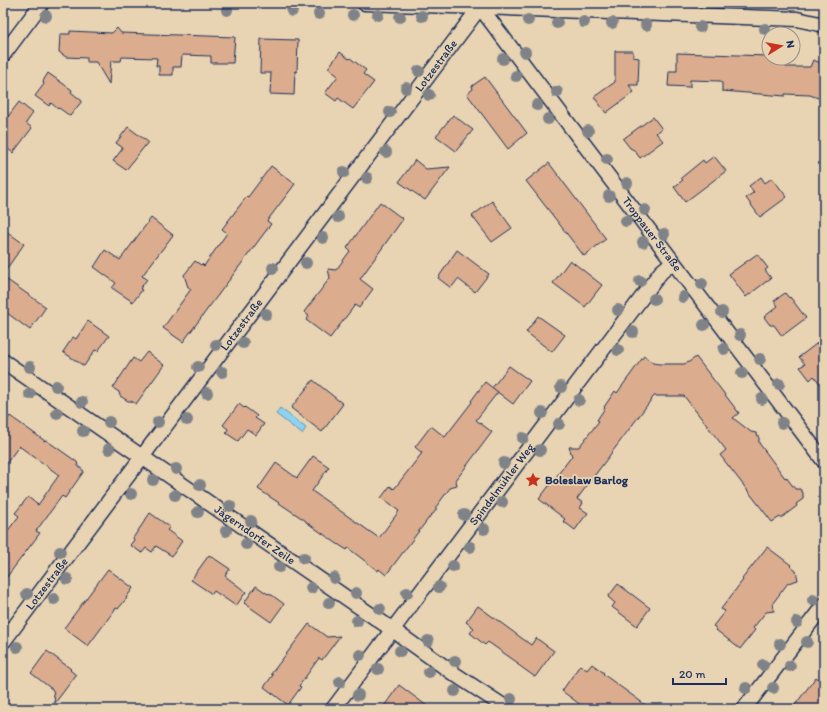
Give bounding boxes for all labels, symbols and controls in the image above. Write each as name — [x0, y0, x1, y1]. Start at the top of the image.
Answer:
north arrow — [761, 26, 801, 66]
street label: Lotzestraße — [412, 36, 460, 94]
text: N — [783, 39, 797, 49]
street label: Troppauer Straße — [619, 194, 685, 274]
street label: Lotzestraße — [217, 296, 266, 353]
street label: Spindelmühler Weg — [466, 440, 538, 528]
place icon: Boleslaw Barlog — [524, 471, 542, 489]
place label: Boleslaw Barlog — [545, 473, 629, 488]
street label: Jägerndorfer Zeile — [212, 502, 298, 568]
street label: Lotzestraße — [23, 555, 71, 612]
scale bar — [673, 660, 726, 686]
text: 20 m — [679, 667, 706, 681]

